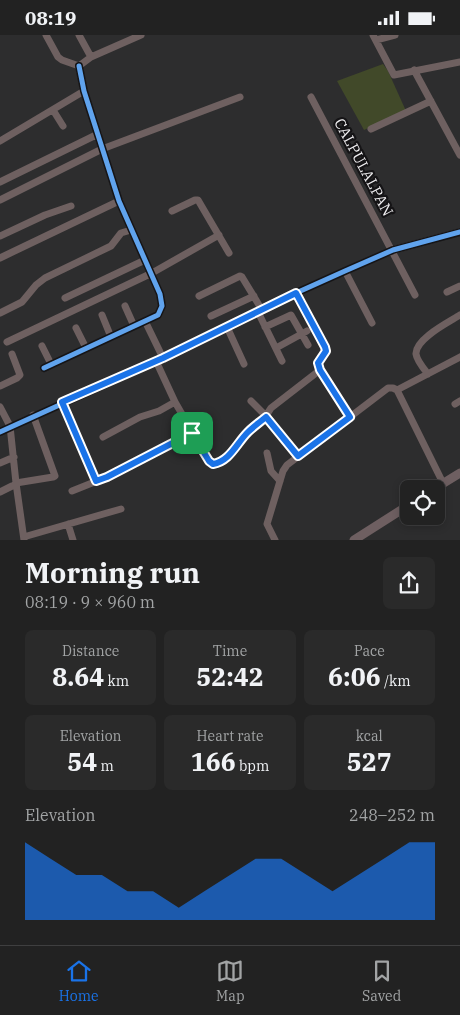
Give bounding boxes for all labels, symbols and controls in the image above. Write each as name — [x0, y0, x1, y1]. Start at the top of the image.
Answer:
text: 08:19 — [25, 6, 76, 30]
street label: CALPULALPAN — [330, 115, 398, 219]
pin — [171, 412, 213, 454]
icon: arrive — [178, 419, 206, 447]
map controls — [400, 480, 445, 525]
button: locate — [400, 480, 445, 525]
text: Morning run — [25, 554, 200, 591]
button: share — [383, 557, 435, 609]
text: 08:19 · 9 × 960 m — [25, 592, 155, 612]
text: Distance — [62, 642, 119, 660]
text: Time — [213, 642, 247, 660]
text: Pace — [354, 642, 385, 660]
text: 8.64 — [52, 660, 104, 693]
text: 52:42 — [196, 660, 264, 693]
text: 6:06 — [328, 660, 381, 693]
text: km — [104, 672, 129, 690]
text: /km — [381, 672, 411, 690]
text: Elevation — [60, 727, 122, 745]
text: Heart rate — [196, 727, 263, 745]
text: kcal — [356, 727, 383, 745]
text: 54 — [67, 745, 97, 778]
text: 166 — [191, 745, 236, 778]
text: 527 — [347, 745, 392, 778]
text: m — [97, 757, 114, 775]
text: bpm — [236, 757, 269, 775]
text: Elevation — [25, 805, 95, 825]
text: 248–252 m — [349, 805, 435, 825]
tab: Home — [59, 957, 99, 1005]
tab: Map — [216, 957, 245, 1005]
tab: Saved — [362, 957, 401, 1005]

